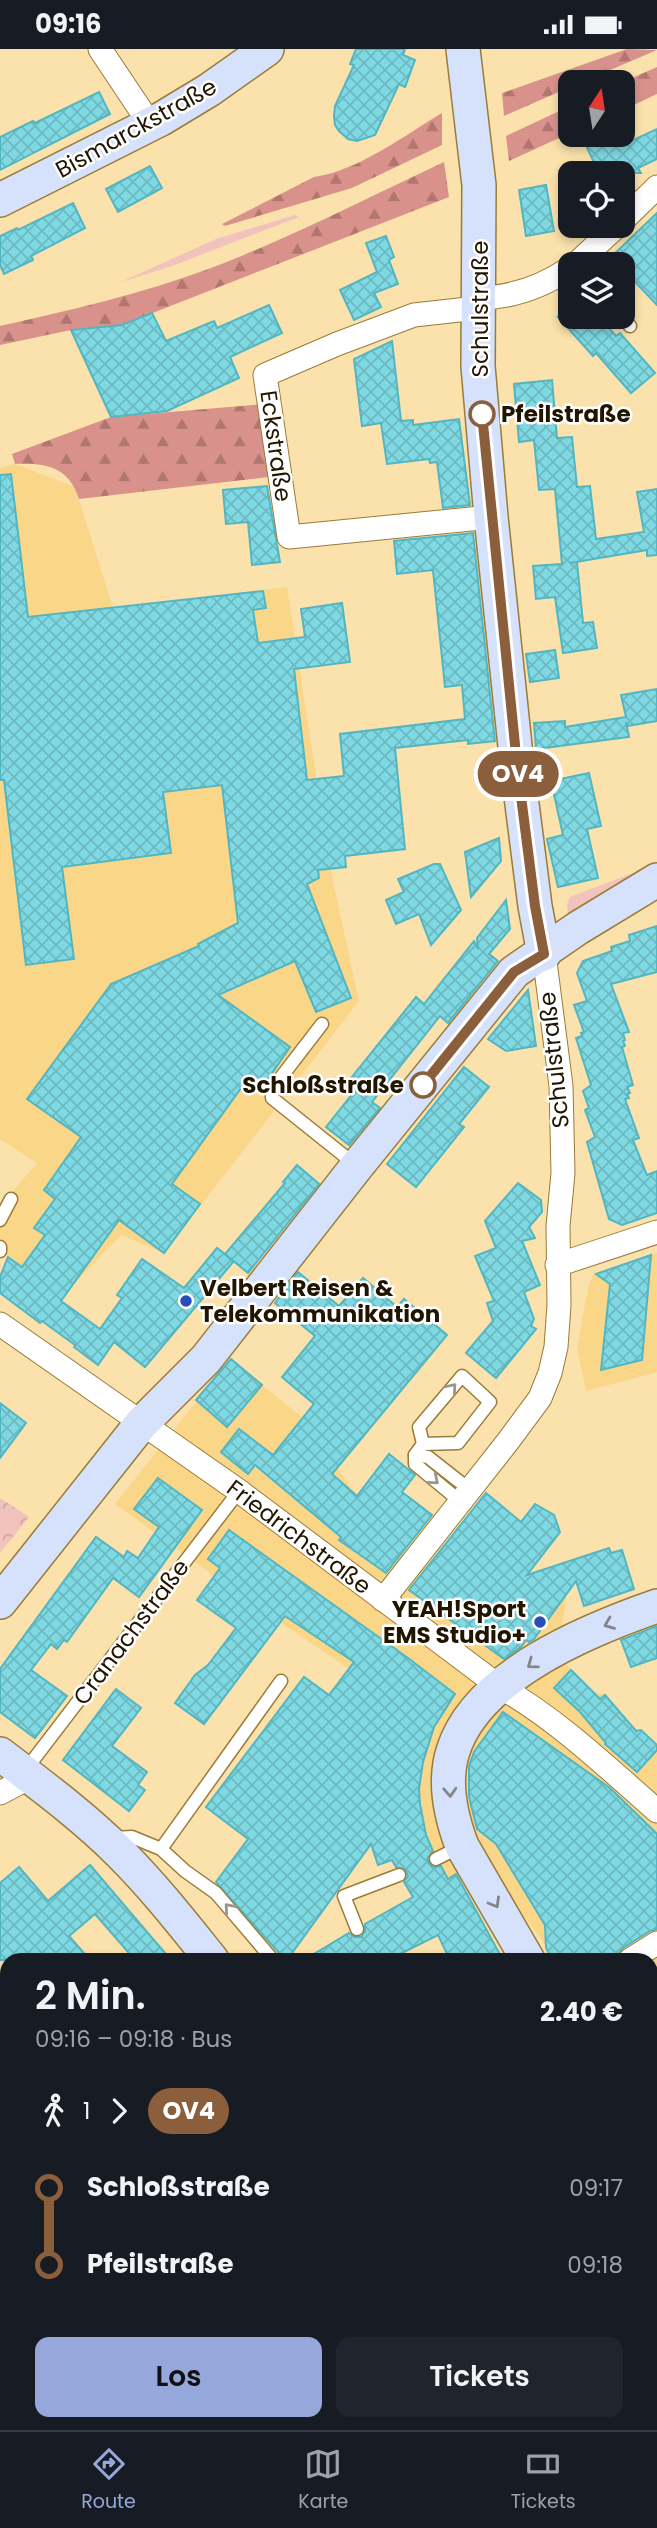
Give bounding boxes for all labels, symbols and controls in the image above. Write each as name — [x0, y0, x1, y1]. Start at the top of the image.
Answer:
text: 09:16 — [35, 6, 102, 42]
street label: Bismarckstraße — [50, 70, 222, 186]
north arrow — [558, 70, 635, 147]
map controls — [558, 70, 635, 329]
button: locate — [558, 161, 635, 238]
street label: Schulstraße — [464, 241, 496, 378]
button: layers — [558, 252, 635, 329]
street label: Eckstraße — [252, 388, 300, 504]
place label: Pfeilstraße — [501, 398, 631, 430]
marker: Pfeilstraße — [469, 401, 495, 427]
line badge: OV4 — [478, 751, 558, 797]
text: OV4 — [492, 757, 544, 790]
street label: Schulstraße — [531, 990, 577, 1130]
place label: Schloßstraße — [242, 1069, 404, 1101]
marker: Schloßstraße — [410, 1072, 436, 1098]
place label: Velbert Reisen & Telekommunikation — [200, 1272, 440, 1330]
marker: Velbert Reisen & Telekommunikation — [178, 1293, 194, 1309]
one-way arrow — [443, 1383, 456, 1395]
one-way arrow — [427, 1471, 439, 1484]
street label: Friedrichstraße — [220, 1472, 378, 1602]
street label: Cranachstraße — [65, 1552, 197, 1712]
place label: YEAH!Sport EMS Studio+ — [383, 1593, 526, 1651]
marker: YEAH!Sport EMS Studio+ — [532, 1614, 548, 1630]
one-way arrow — [604, 1616, 616, 1630]
one-way arrow — [527, 1655, 540, 1668]
one-way arrow — [442, 1787, 457, 1798]
one-way arrow — [487, 1896, 500, 1908]
one-way arrow — [225, 1903, 237, 1916]
text: 2 Min. — [35, 1969, 146, 2022]
text: 2.40 € — [540, 1994, 623, 2030]
text: 09:16 – 09:18 · Bus — [35, 2023, 232, 2055]
icon: walk — [35, 2092, 73, 2130]
icon: forward — [100, 2092, 138, 2130]
text: OV4 — [162, 2094, 215, 2127]
text: 1 — [83, 2095, 90, 2127]
text: Schloßstraße — [87, 2169, 270, 2205]
text: 09:17 — [569, 2172, 623, 2204]
text: Pfeilstraße — [87, 2246, 234, 2282]
text: 09:18 — [567, 2249, 623, 2281]
button: Los — [35, 2337, 322, 2417]
button: Tickets — [336, 2337, 623, 2417]
tab: Route — [81, 2445, 136, 2516]
tab: Karte — [298, 2445, 348, 2516]
tab: Tickets — [511, 2445, 576, 2516]

